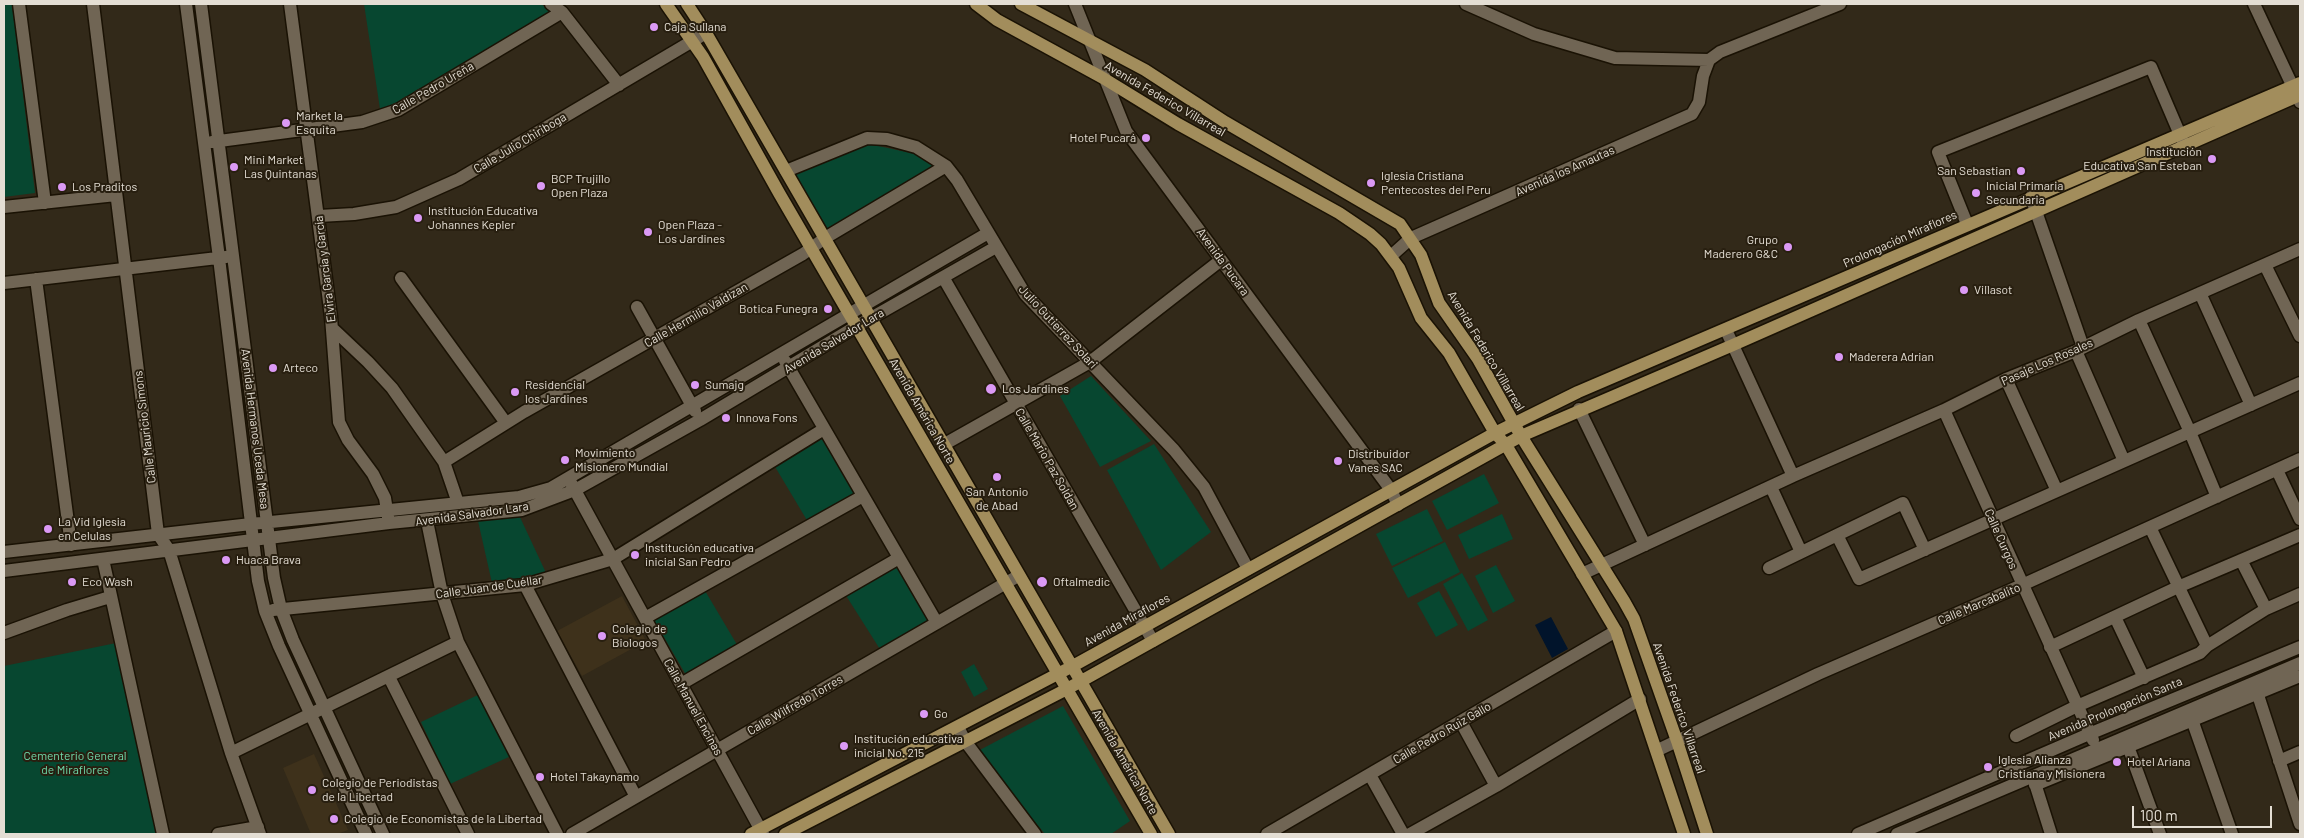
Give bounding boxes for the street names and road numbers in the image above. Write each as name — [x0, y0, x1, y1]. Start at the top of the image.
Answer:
street label: Avenida Federico Villarreal — [1102, 58, 1228, 140]
street label: Calle Pedro Ureña — [390, 59, 476, 117]
street label: Calle Julio Chiriboga — [471, 110, 569, 176]
street label: Avenida los Amautas — [1513, 143, 1617, 199]
street label: Prolongación Miraflores — [1841, 207, 1959, 271]
street label: Elvira García y García — [311, 215, 339, 323]
street label: Avenida Pucara — [1194, 225, 1252, 299]
street label: Calle Hermilio Valdizan — [642, 280, 750, 350]
street label: Julio Gutierrez Solari — [1016, 282, 1100, 372]
street label: Avenida Federico Villarreal — [1444, 288, 1528, 414]
street label: Avenida Salvador Lara — [781, 305, 887, 377]
street label: Pasaje Los Rosales — [1999, 335, 2095, 389]
street label: Avenida Hermanos Uceda Mesa — [238, 348, 272, 510]
street label: Avenida América Norte — [886, 356, 958, 466]
street label: Calle Mauricio Simons — [131, 370, 159, 484]
street label: Calle Mario Paz Soldan — [1012, 406, 1082, 512]
street label: Avenida Salvador Lara — [414, 499, 530, 529]
street label: Calle Curgos — [1981, 507, 2021, 571]
street label: Calle Juan de Cuéllar — [435, 572, 543, 602]
street label: Calle Marcabalito — [1936, 580, 2022, 628]
street label: Avenida Miraflores — [1082, 591, 1172, 649]
street label: Avenida Federico Villarreal — [1650, 641, 1708, 775]
street label: Calle Manuel Encinas — [660, 656, 726, 758]
street label: Calle Wilfredo Torres — [745, 672, 845, 738]
street label: Avenida Prolongación Santa — [2046, 674, 2184, 744]
street label: Calle Pedro Ruiz Gallo — [1390, 699, 1494, 767]
street label: Avenida América Norte — [1089, 707, 1161, 817]

